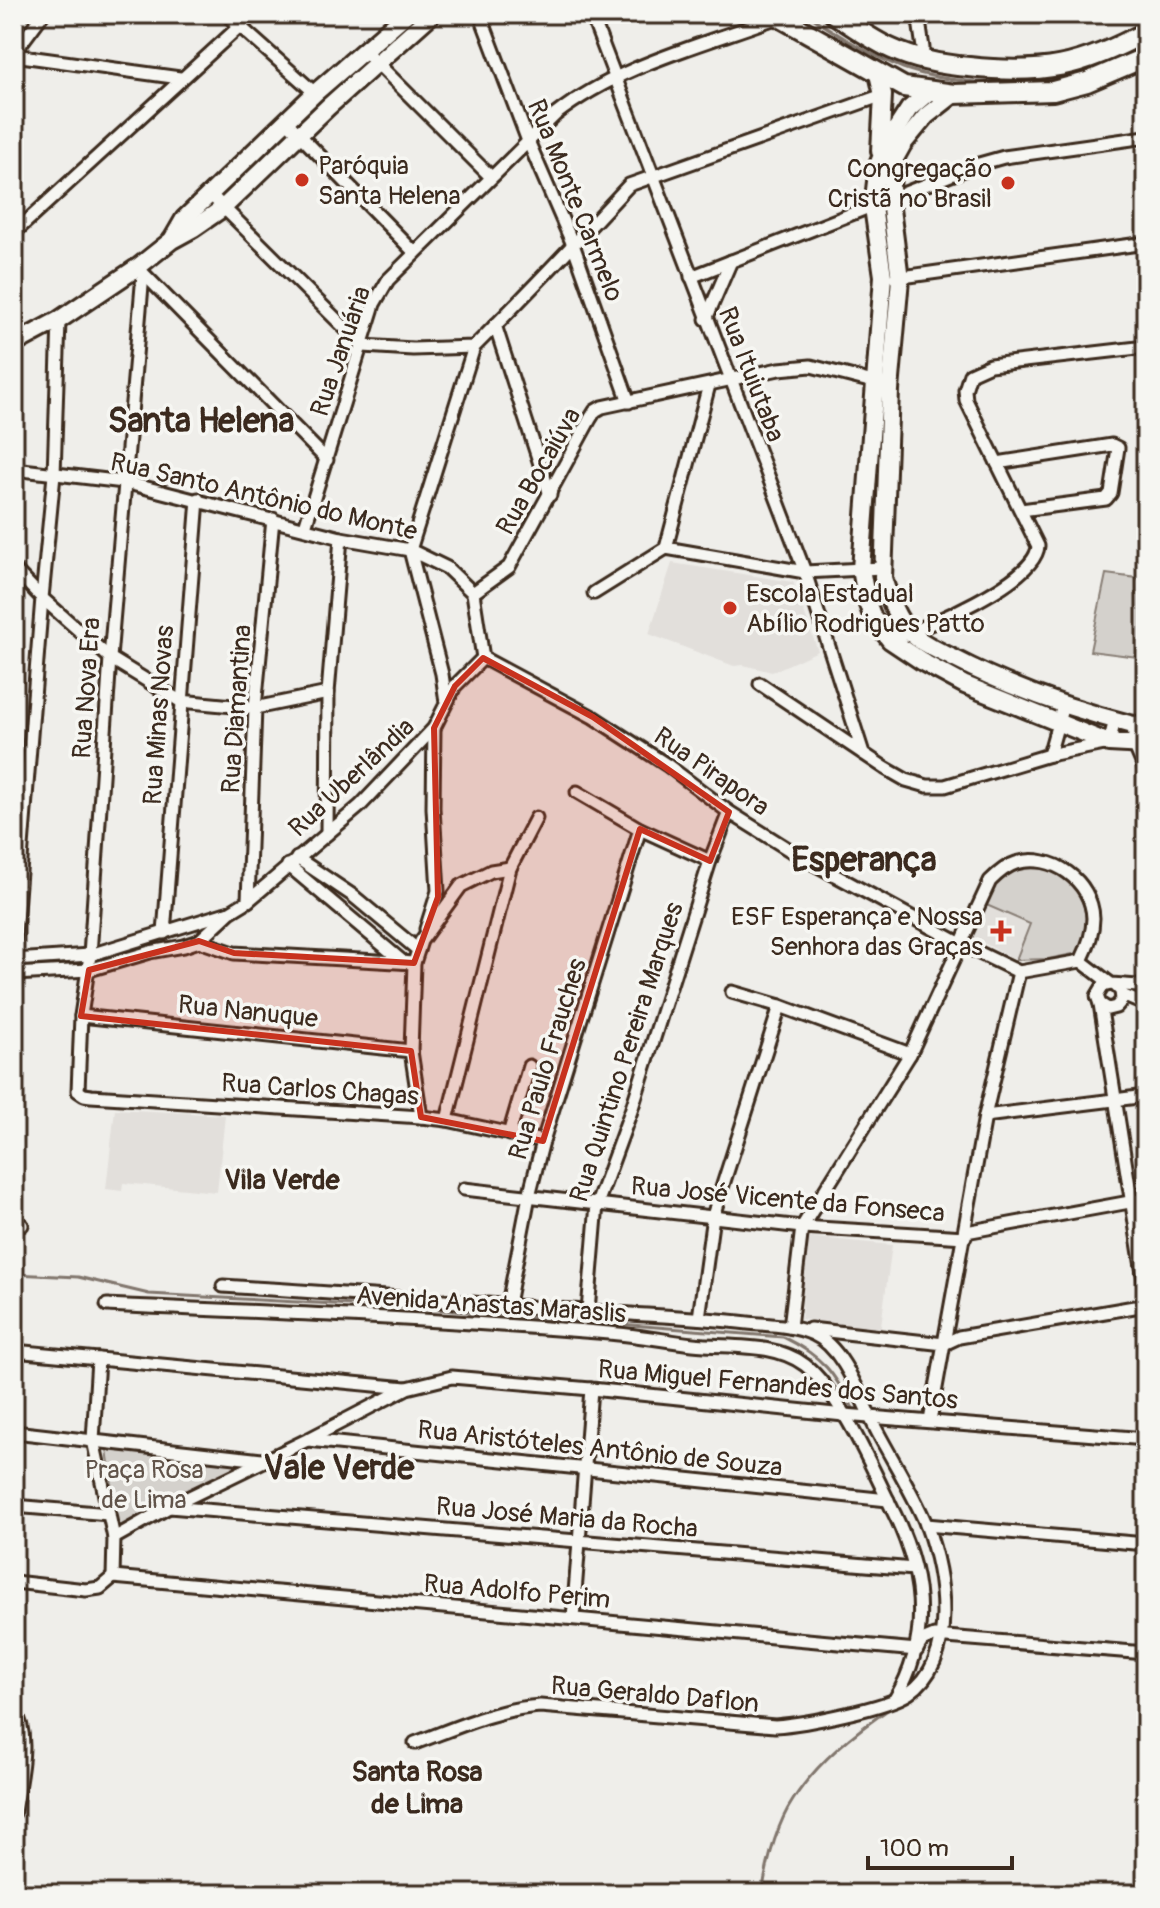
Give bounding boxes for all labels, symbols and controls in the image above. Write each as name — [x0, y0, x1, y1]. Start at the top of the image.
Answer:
street label: Rua Monte Carmelo — [520, 95, 630, 306]
place label: Paróquia Santa Helena — [318, 150, 461, 212]
place label: Congregação Cristã no Brasil — [828, 153, 992, 215]
marker: Paróquia Santa Helena — [293, 171, 311, 189]
marker: Congregação Cristã no Brasil — [999, 174, 1017, 192]
street label: Rua Januária — [304, 282, 378, 421]
street label: Rua Ituiutaba — [711, 302, 791, 446]
district label: Santa Helena — [108, 400, 294, 443]
street label: Rua Bocaiúva — [490, 402, 588, 541]
street label: Rua Santo Antônio do Monte — [107, 446, 420, 548]
place label: Escola Estadual Abílio Rodrigues Patto — [746, 578, 985, 640]
marker: Escola Estadual Abílio Rodrigues Patto — [721, 599, 739, 617]
street label: Rua Nova Era — [66, 616, 108, 760]
street label: Rua Diamantina — [215, 623, 259, 795]
street label: Rua Minas Novas — [137, 624, 181, 806]
street label: Rua Uberlândia — [282, 711, 421, 844]
street label: Rua Pirapora — [647, 720, 775, 823]
district label: Esperança — [791, 839, 937, 882]
street label: Rua Quintino Pereira Marques — [563, 898, 691, 1206]
place label: ESF Esperança e Nossa Senhora das Graças — [731, 901, 983, 963]
marker: ESF Esperança e Nossa Senhora das Graças — [990, 920, 1012, 942]
street label: Rua Paulo Frauches — [502, 954, 594, 1164]
street label: Rua Nanuque — [176, 989, 320, 1035]
street label: Rua Carlos Chagas — [220, 1067, 420, 1113]
district label: Vila Verde — [224, 1163, 341, 1198]
street label: Rua José Vicente da Fonseca — [630, 1170, 946, 1230]
street label: Avenida Anastas Maraslis — [355, 1280, 627, 1330]
street label: Rua Miguel Fernandes dos Santos — [597, 1353, 960, 1417]
street label: Rua Aristóteles Antônio de Souza — [416, 1414, 784, 1484]
district label: Vale Verde — [264, 1447, 416, 1490]
park label: Praça Rosa de Lima — [84, 1454, 204, 1516]
street label: Rua José Maria da Rocha — [435, 1491, 699, 1545]
street label: Rua Adolfo Perim — [422, 1568, 612, 1616]
street label: Rua Geraldo Daflon — [549, 1670, 760, 1720]
district label: Santa Rosa de Lima — [351, 1755, 483, 1822]
scale bar — [868, 1820, 1012, 1870]
text: 100 m — [880, 1834, 949, 1863]

